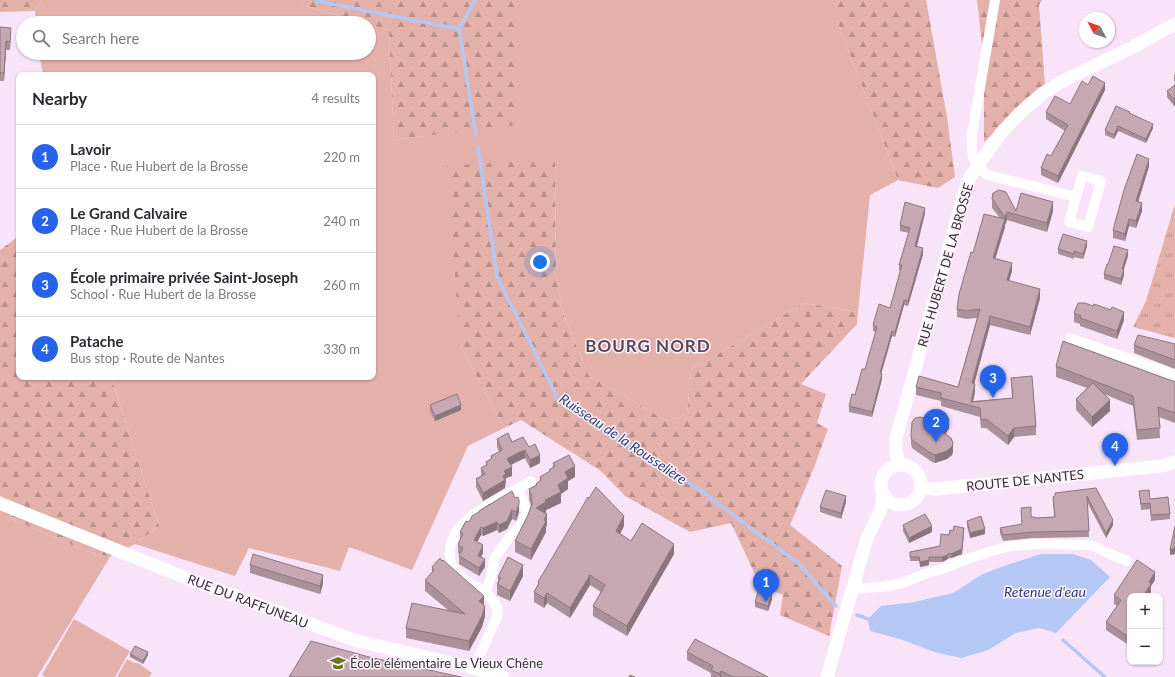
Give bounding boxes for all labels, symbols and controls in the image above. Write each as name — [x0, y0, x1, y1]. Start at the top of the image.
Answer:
north arrow — [1079, 12, 1115, 48]
search box — [16, 16, 376, 60]
icon: search — [30, 27, 52, 49]
text: Search here — [62, 29, 139, 47]
text: Nearby — [32, 88, 87, 109]
text: 4 results — [312, 90, 360, 106]
text: Lavoir — [70, 140, 111, 158]
text: 1 — [41, 149, 49, 165]
text: 220 m — [323, 149, 360, 165]
text: Place · Rue Hubert de la Brosse — [70, 158, 248, 174]
street label: RUE HUBERT DE LA BROSSE — [914, 181, 976, 349]
text: Le Grand Calvaire — [70, 204, 187, 222]
text: 2 — [41, 213, 49, 229]
text: 240 m — [323, 213, 360, 229]
text: Place · Rue Hubert de la Brosse — [70, 222, 248, 238]
your location — [530, 252, 550, 272]
text: École primaire privée Saint-Joseph — [70, 268, 298, 286]
text: 3 — [41, 277, 49, 293]
text: 260 m — [323, 277, 360, 293]
text: School · Rue Hubert de la Brosse — [70, 286, 256, 302]
text: Patache — [70, 332, 123, 350]
district label: BOURG NORD — [585, 335, 711, 356]
text: 4 — [41, 341, 49, 357]
text: 330 m — [323, 341, 360, 357]
text: Bus stop · Route de Nantes — [70, 350, 225, 366]
pin: 3 — [980, 365, 1006, 398]
water label: Ruisseau de la Rousselière — [556, 390, 690, 488]
pin: 2 — [923, 409, 949, 442]
pin: 4 — [1102, 433, 1128, 466]
street label: ROUTE DE NANTES — [965, 466, 1085, 494]
pin: 1 — [753, 569, 779, 602]
street label: RUE DU RAFFUNEAU — [185, 571, 311, 631]
water label: Retenue d'eau — [1004, 583, 1086, 600]
map controls — [1127, 593, 1163, 665]
button: + — [1127, 593, 1163, 629]
button: − — [1127, 629, 1163, 665]
school or university icon: École élémentaire Le Vieux Chêne — [329, 654, 347, 672]
place label: École élémentaire Le Vieux Chêne — [350, 655, 543, 671]

